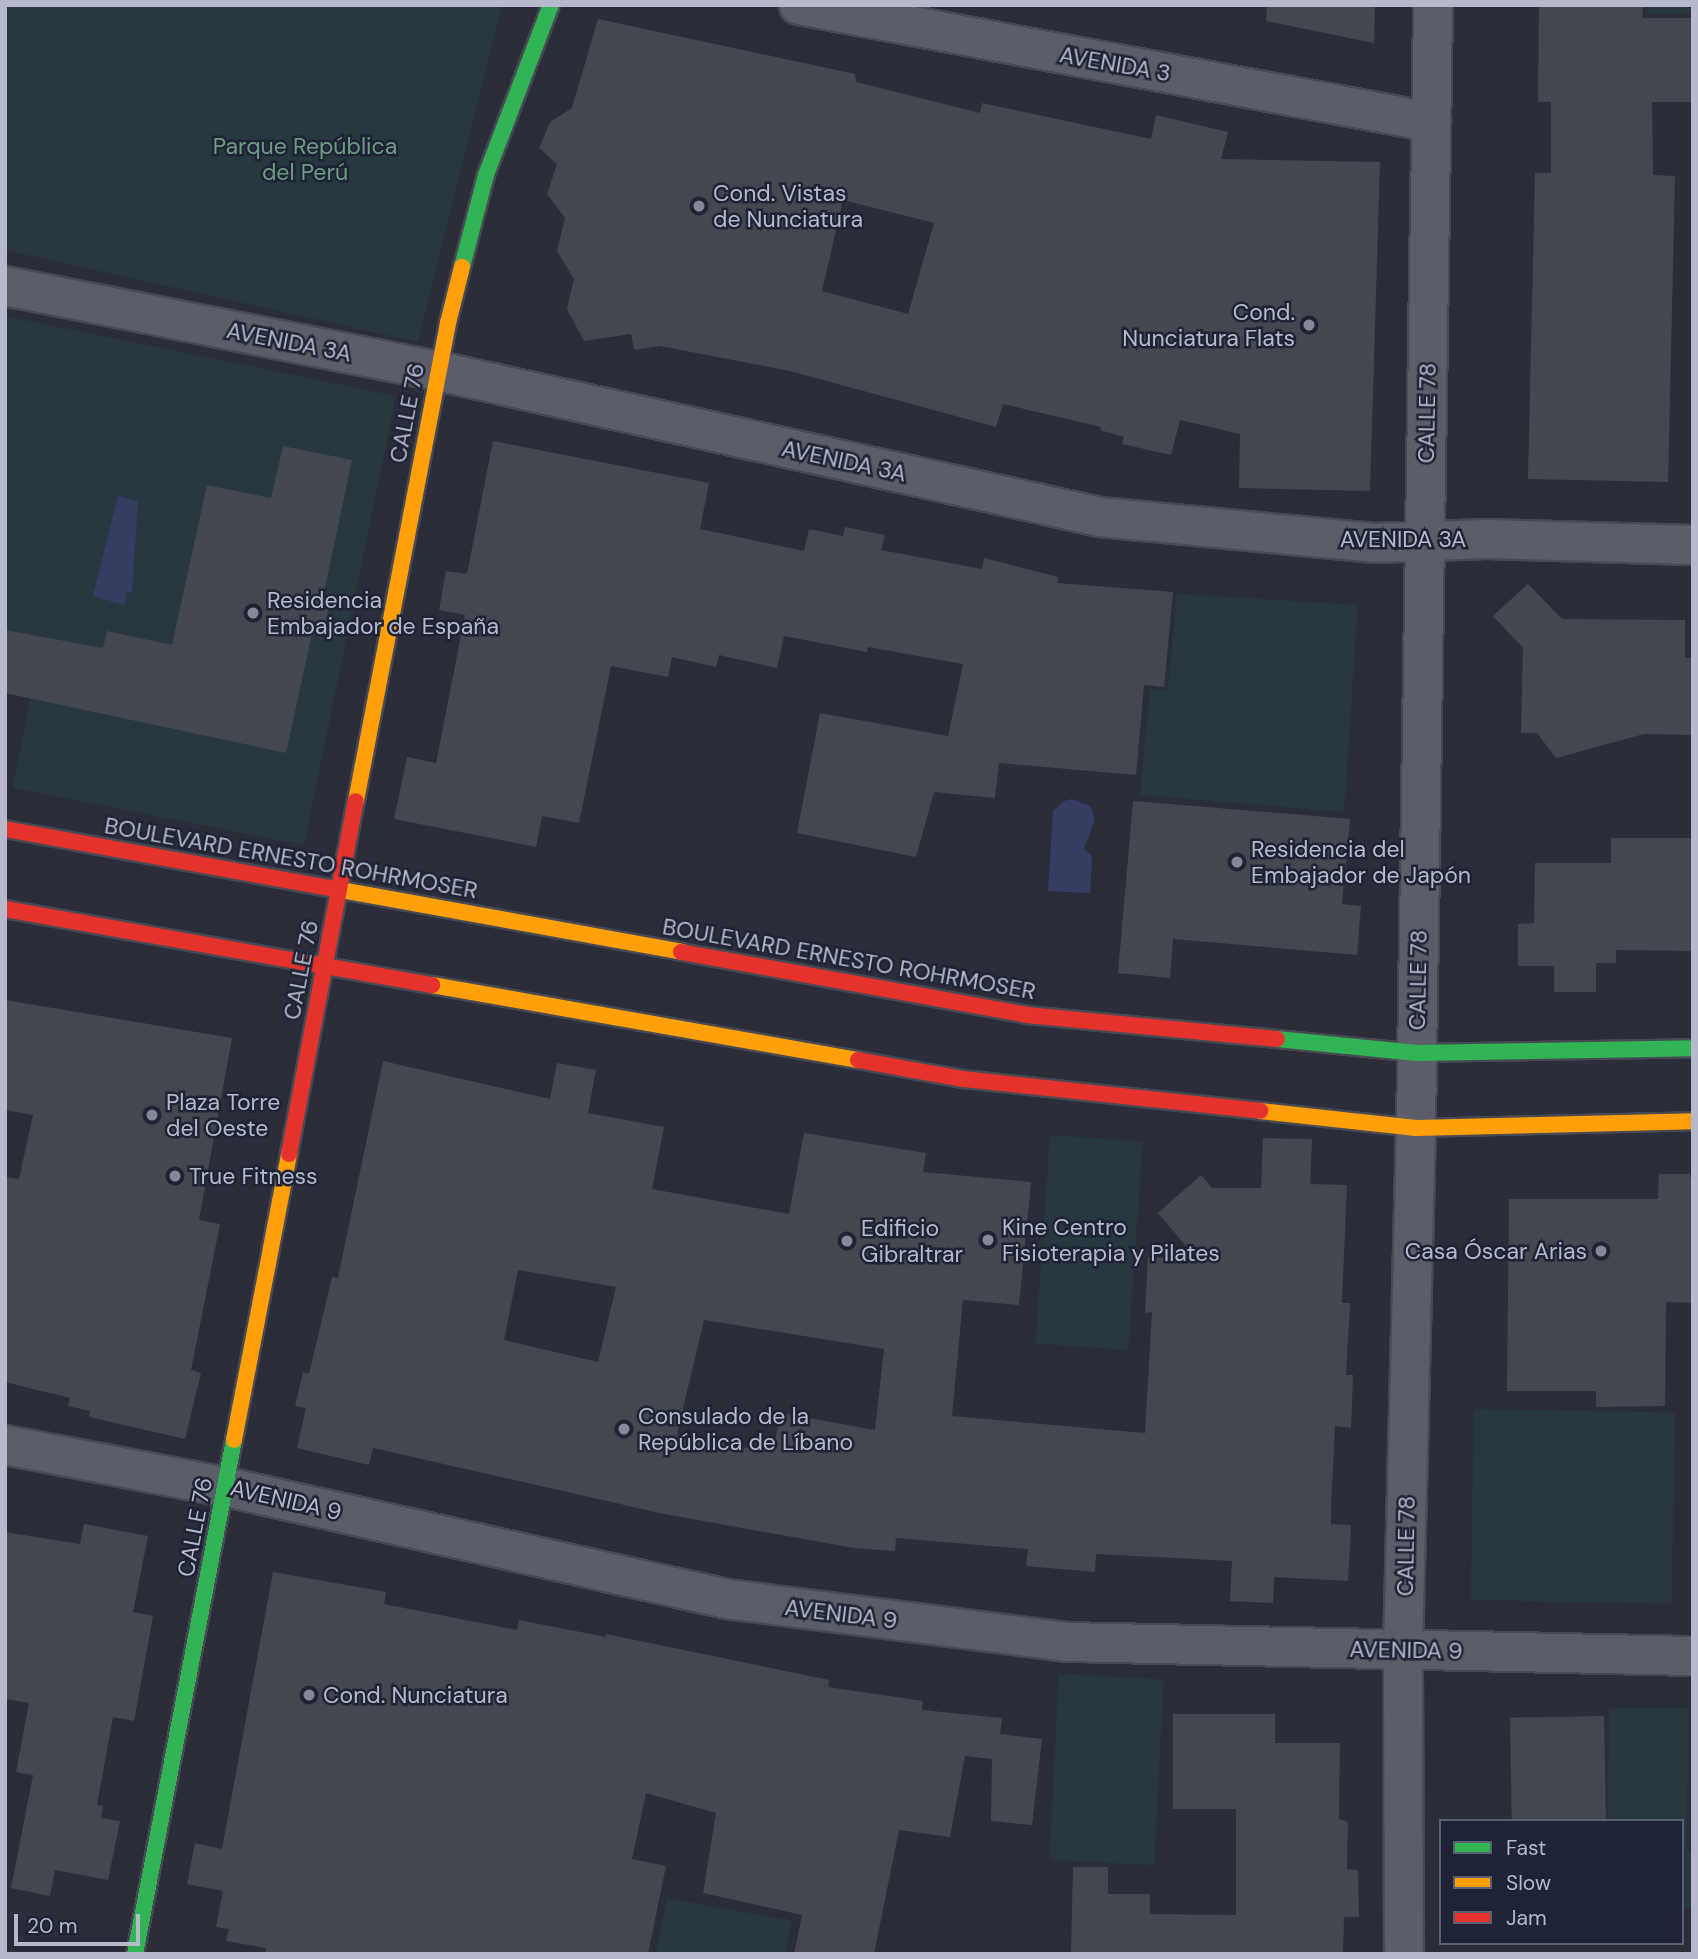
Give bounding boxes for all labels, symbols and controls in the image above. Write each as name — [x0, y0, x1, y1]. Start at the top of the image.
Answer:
street label: AVENIDA 3 — [1057, 41, 1173, 87]
park label: Parque República del Perú — [213, 132, 397, 186]
place label: Cond. Vistas de Nunciatura — [713, 179, 863, 233]
marker: Cond. Vistas de Nunciatura — [691, 198, 707, 214]
place label: Cond. Nunciatura Flats — [1122, 298, 1295, 352]
street label: AVENIDA 3A — [224, 316, 354, 368]
marker: Cond. Nunciatura Flats — [1301, 317, 1317, 333]
street label: CALLE 76 — [384, 361, 430, 465]
street label: CALLE 78 — [1412, 362, 1442, 464]
street label: AVENIDA 3A — [779, 434, 909, 488]
street label: AVENIDA 3A — [1340, 525, 1466, 553]
place label: Residencia Embajador de España — [267, 586, 499, 640]
marker: Residencia Embajador de España — [245, 605, 261, 621]
street label: BOULEVARD ERNESTO ROHRMOSER — [102, 812, 480, 904]
place label: Residencia del Embajador de Japón — [1251, 835, 1471, 889]
marker: Residencia del Embajador de Japón — [1229, 854, 1245, 870]
street label: BOULEVARD ERNESTO ROHRMOSER — [660, 913, 1038, 1005]
street label: CALLE 76 — [278, 918, 324, 1022]
street label: CALLE 78 — [1403, 929, 1433, 1031]
place label: Plaza Torre del Oeste — [166, 1088, 280, 1142]
marker: Plaza Torre del Oeste — [144, 1107, 160, 1123]
place label: True Fitness — [189, 1162, 318, 1190]
marker: True Fitness — [167, 1168, 183, 1184]
place label: Kine Centro Fisioterapia y Pilates — [1002, 1213, 1220, 1267]
place label: Edificio Gibraltrar — [861, 1214, 963, 1268]
marker: Kine Centro Fisioterapia y Pilates — [980, 1232, 996, 1248]
marker: Edificio Gibraltrar — [839, 1233, 855, 1249]
place label: Casa Óscar Arias — [1405, 1237, 1587, 1265]
marker: Casa Óscar Arias — [1593, 1243, 1609, 1259]
place label: Consulado de la República de Líbano — [638, 1402, 853, 1456]
marker: Consulado de la República de Líbano — [616, 1421, 632, 1437]
street label: AVENIDA 9 — [228, 1474, 344, 1526]
street label: CALLE 76 — [172, 1475, 218, 1579]
street label: CALLE 78 — [1391, 1495, 1421, 1597]
street label: AVENIDA 9 — [783, 1593, 899, 1635]
street label: AVENIDA 9 — [1349, 1635, 1463, 1665]
place label: Cond. Nunciatura — [323, 1681, 508, 1709]
marker: Cond. Nunciatura — [301, 1687, 317, 1703]
legend — [1439, 1819, 1684, 1945]
text: Fast — [1506, 1834, 1546, 1862]
text: Slow — [1506, 1869, 1551, 1897]
scale bar — [18, 1899, 144, 1943]
text: Jam — [1506, 1904, 1547, 1932]
text: 20 m — [27, 1912, 78, 1940]

